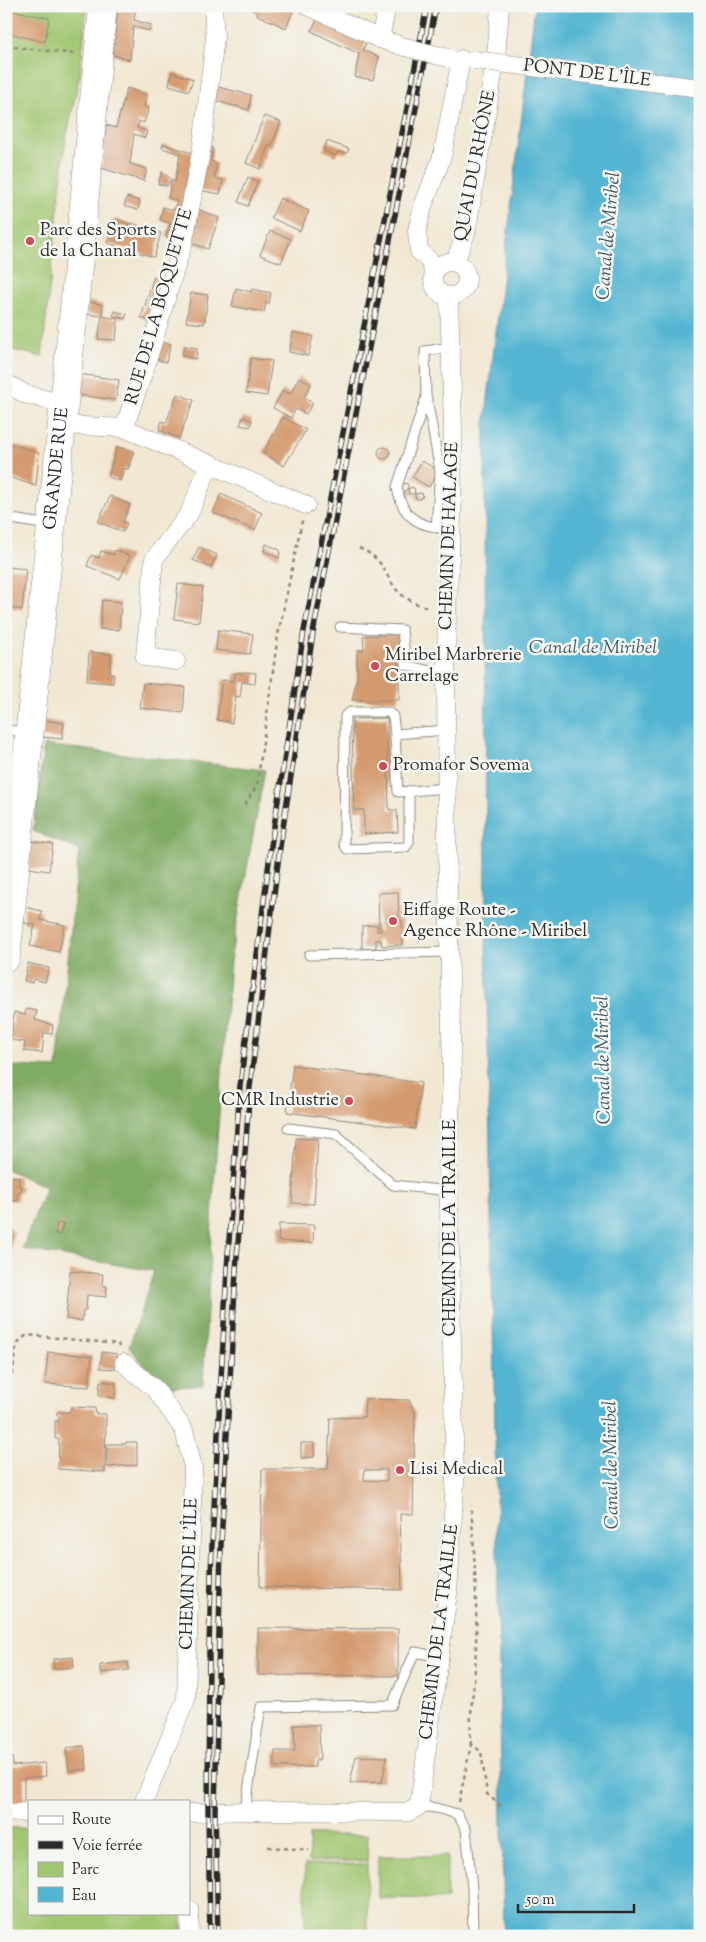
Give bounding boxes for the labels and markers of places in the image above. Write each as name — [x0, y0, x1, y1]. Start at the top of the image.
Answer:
place label: Parc des Sports de la Chanal — [40, 218, 157, 265]
marker: Parc des Sports de la Chanal — [24, 235, 36, 247]
place label: Miribel Marbrerie Carrelage — [385, 643, 522, 690]
marker: Miribel Marbrerie Carrelage — [369, 660, 381, 672]
place label: Promafor Sovema — [393, 753, 529, 779]
marker: Promafor Sovema — [377, 760, 389, 772]
place label: Eiffage Route - Agence Rhône - Miribel — [403, 898, 587, 945]
marker: Eiffage Route - Agence Rhône - Miribel — [387, 915, 399, 927]
place label: CMR Industrie — [221, 1088, 339, 1114]
marker: CMR Industrie — [343, 1095, 355, 1107]
place label: Lisi Medical — [410, 1457, 503, 1483]
marker: Lisi Medical — [394, 1464, 406, 1476]

